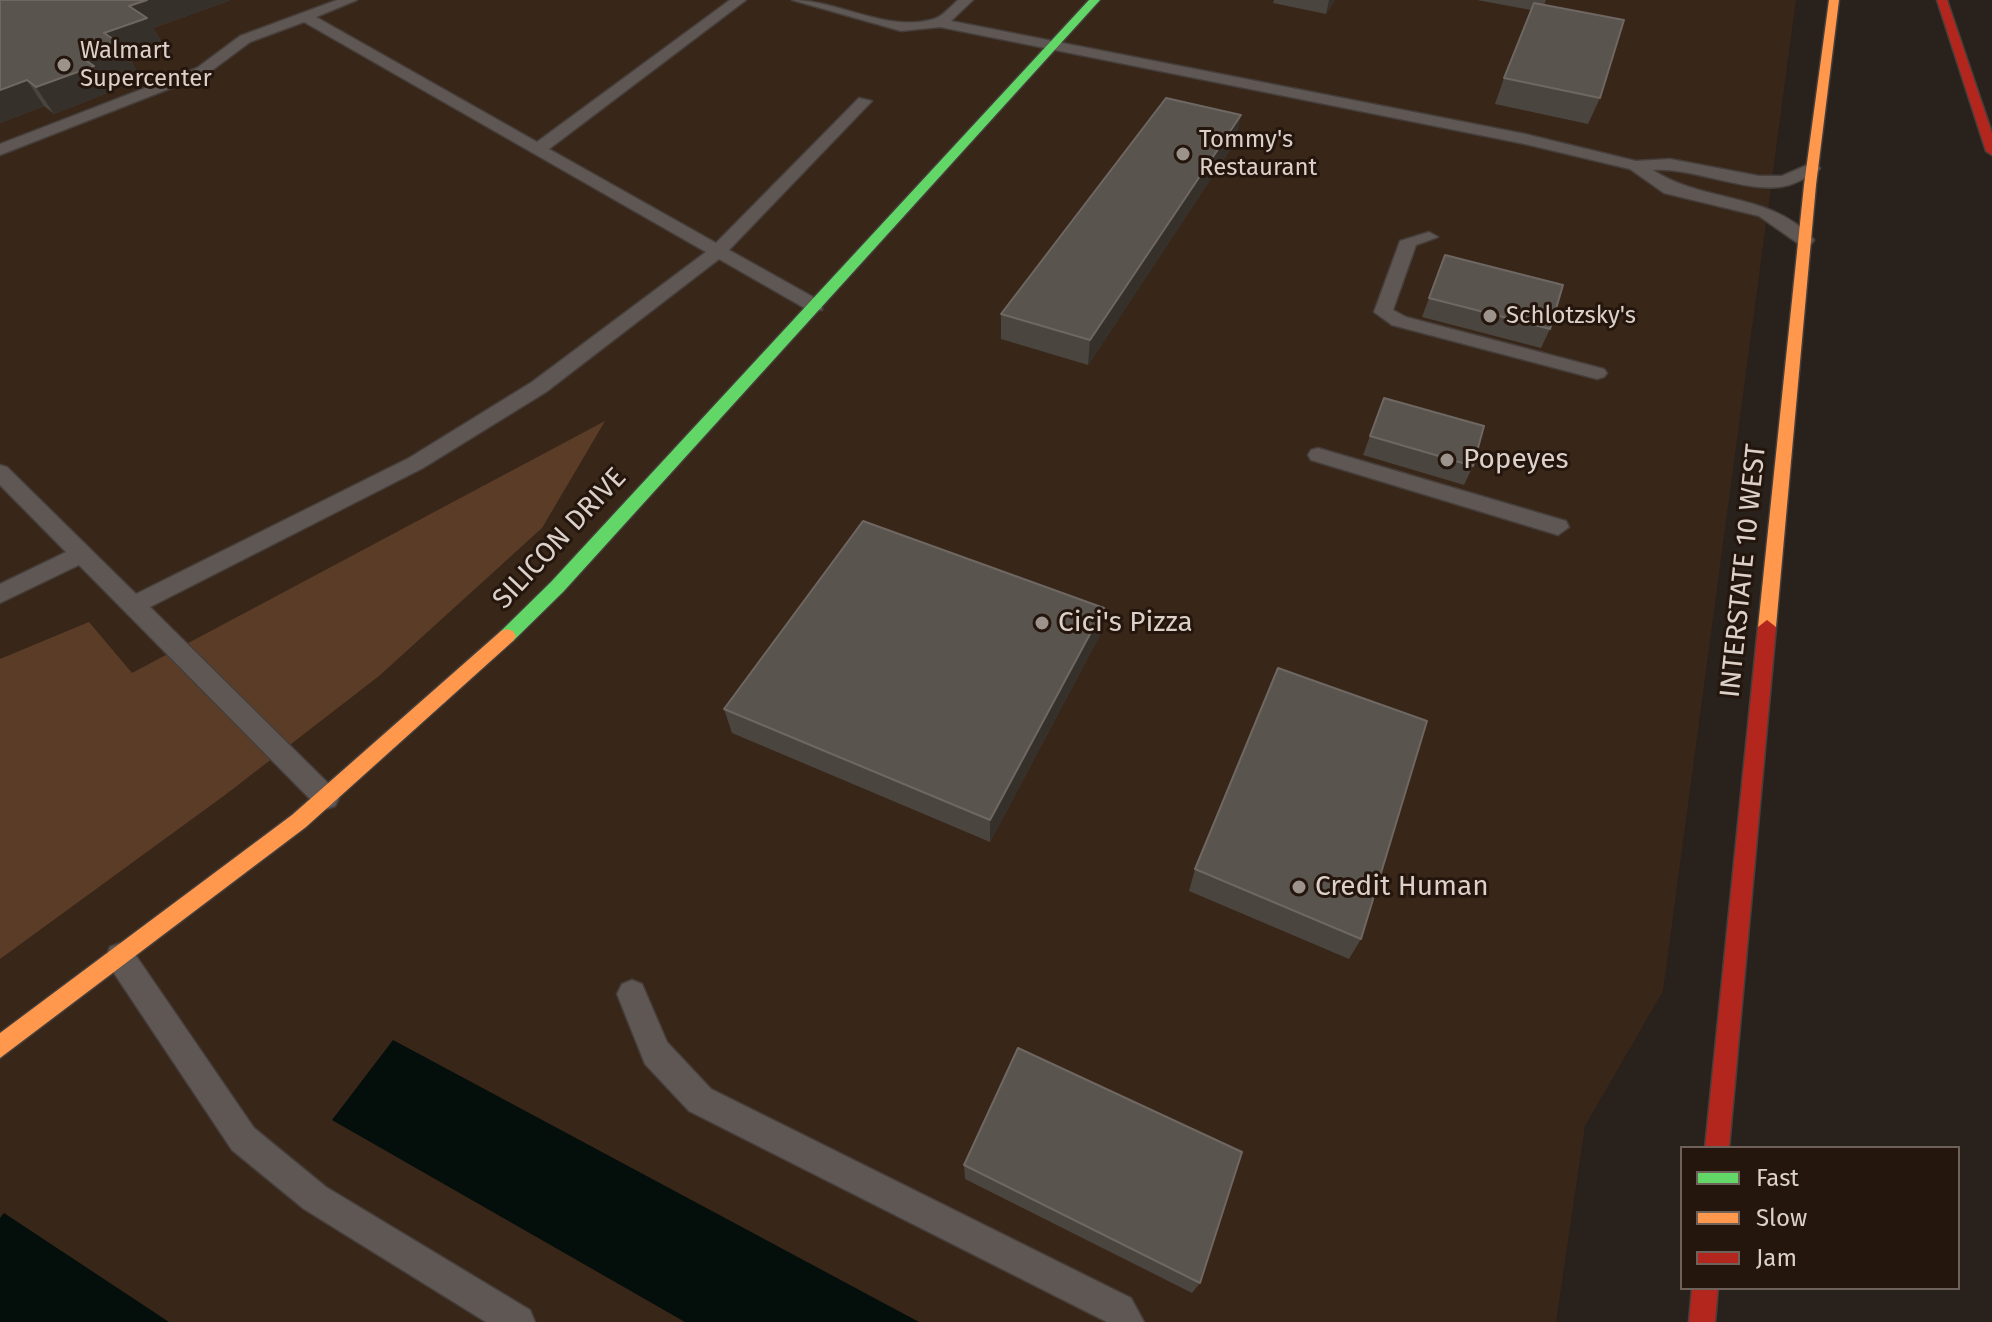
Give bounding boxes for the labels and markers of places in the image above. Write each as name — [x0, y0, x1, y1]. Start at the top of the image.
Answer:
place label: Walmart Supercenter — [80, 37, 212, 93]
marker: Walmart Supercenter — [55, 56, 73, 74]
place label: Tommy's Restaurant — [1199, 126, 1317, 182]
marker: Tommy's Restaurant — [1174, 145, 1192, 163]
place label: Schlotzsky's — [1506, 302, 1636, 330]
marker: Schlotzsky's — [1481, 307, 1499, 325]
place label: Popeyes — [1463, 443, 1569, 477]
marker: Popeyes — [1438, 451, 1456, 469]
place label: Cici's Pizza — [1058, 606, 1193, 640]
marker: Cici's Pizza — [1033, 614, 1051, 632]
place label: Credit Human — [1315, 870, 1489, 904]
marker: Credit Human — [1290, 878, 1308, 896]

